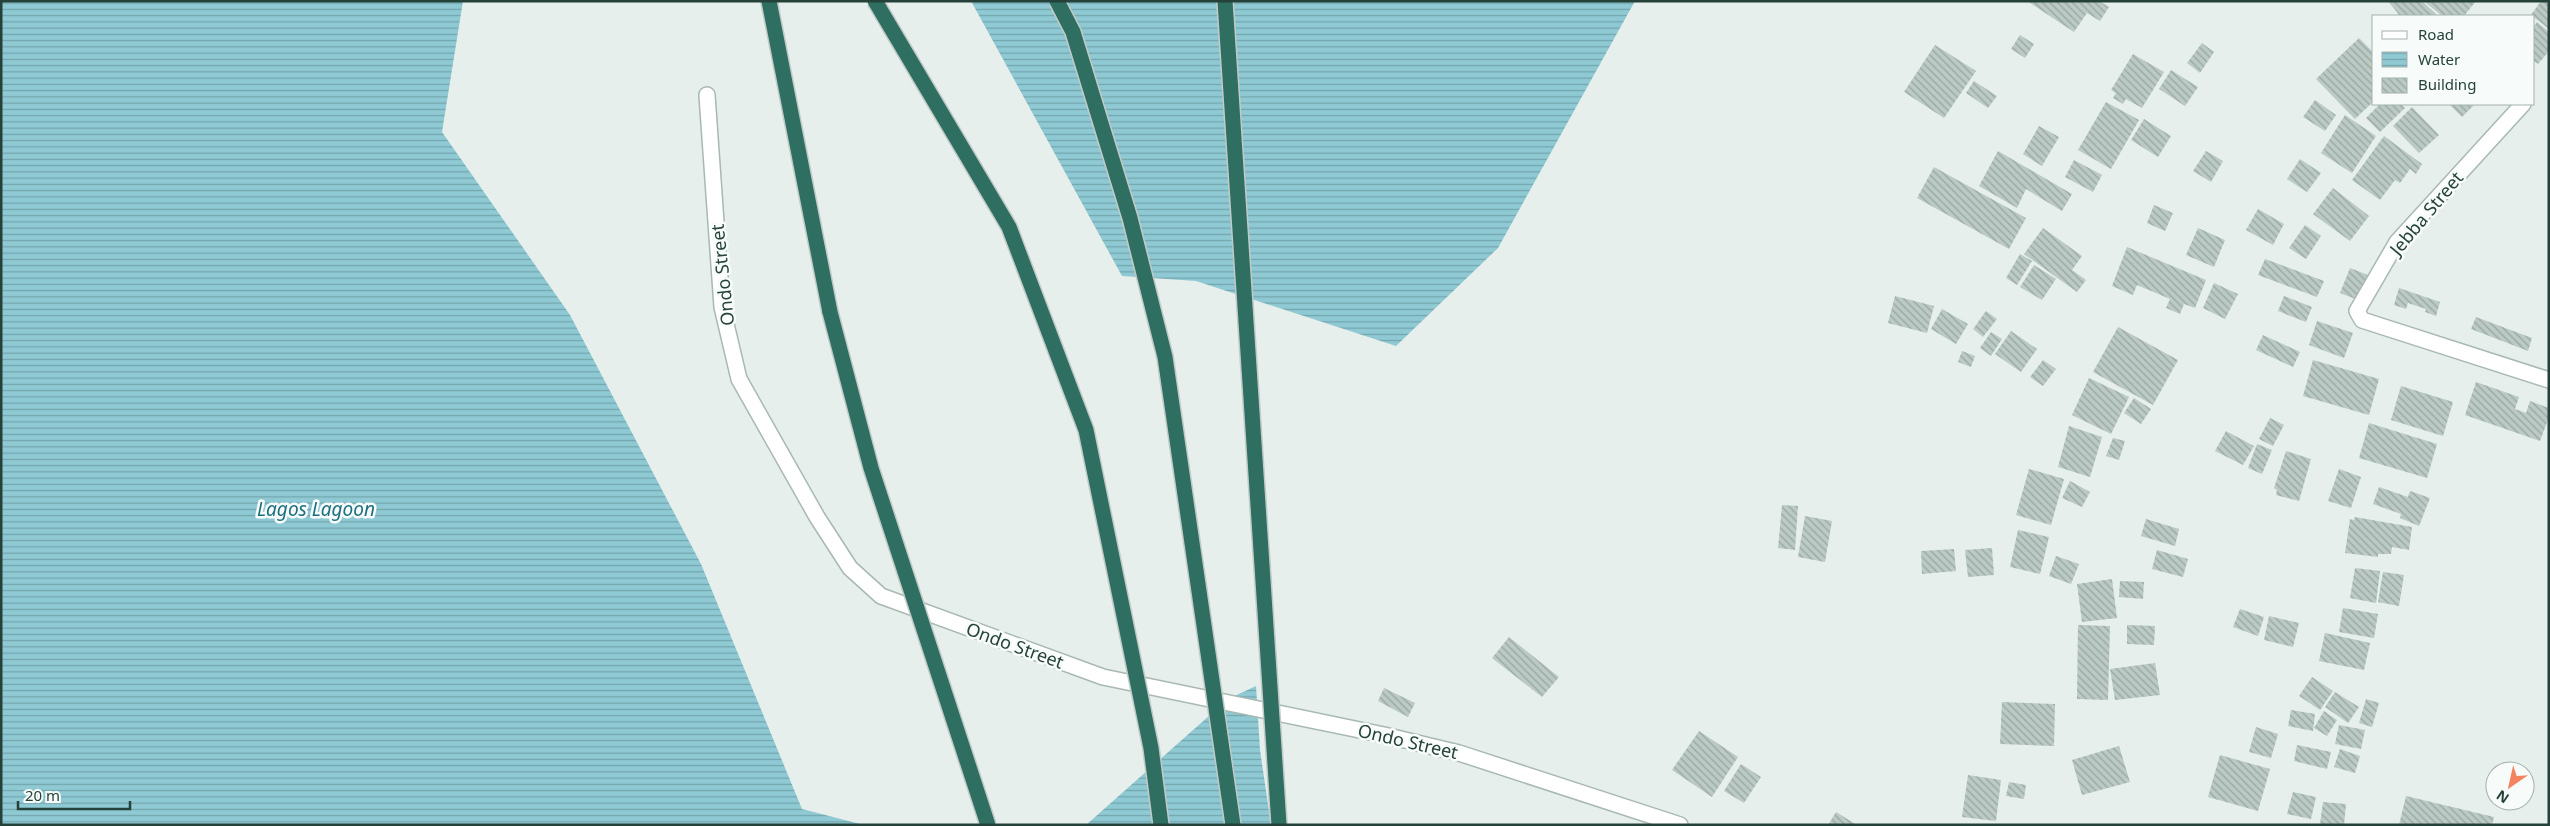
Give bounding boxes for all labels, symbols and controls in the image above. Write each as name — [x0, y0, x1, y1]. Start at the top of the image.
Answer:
legend — [2372, 15, 2535, 105]
text: Road — [2418, 24, 2454, 44]
text: Water — [2418, 49, 2460, 69]
text: Building — [2418, 74, 2476, 94]
street label: Jebba Street — [2383, 166, 2468, 261]
street label: Ondo Street — [705, 222, 739, 327]
water label: Lagos Lagoon — [257, 496, 375, 522]
street label: Ondo Street — [963, 616, 1068, 674]
street label: Ondo Street — [1356, 718, 1461, 764]
north arrow — [2485, 761, 2535, 811]
scale bar — [18, 778, 130, 810]
text: 20 m — [25, 785, 60, 805]
text: N — [2492, 786, 2512, 808]

